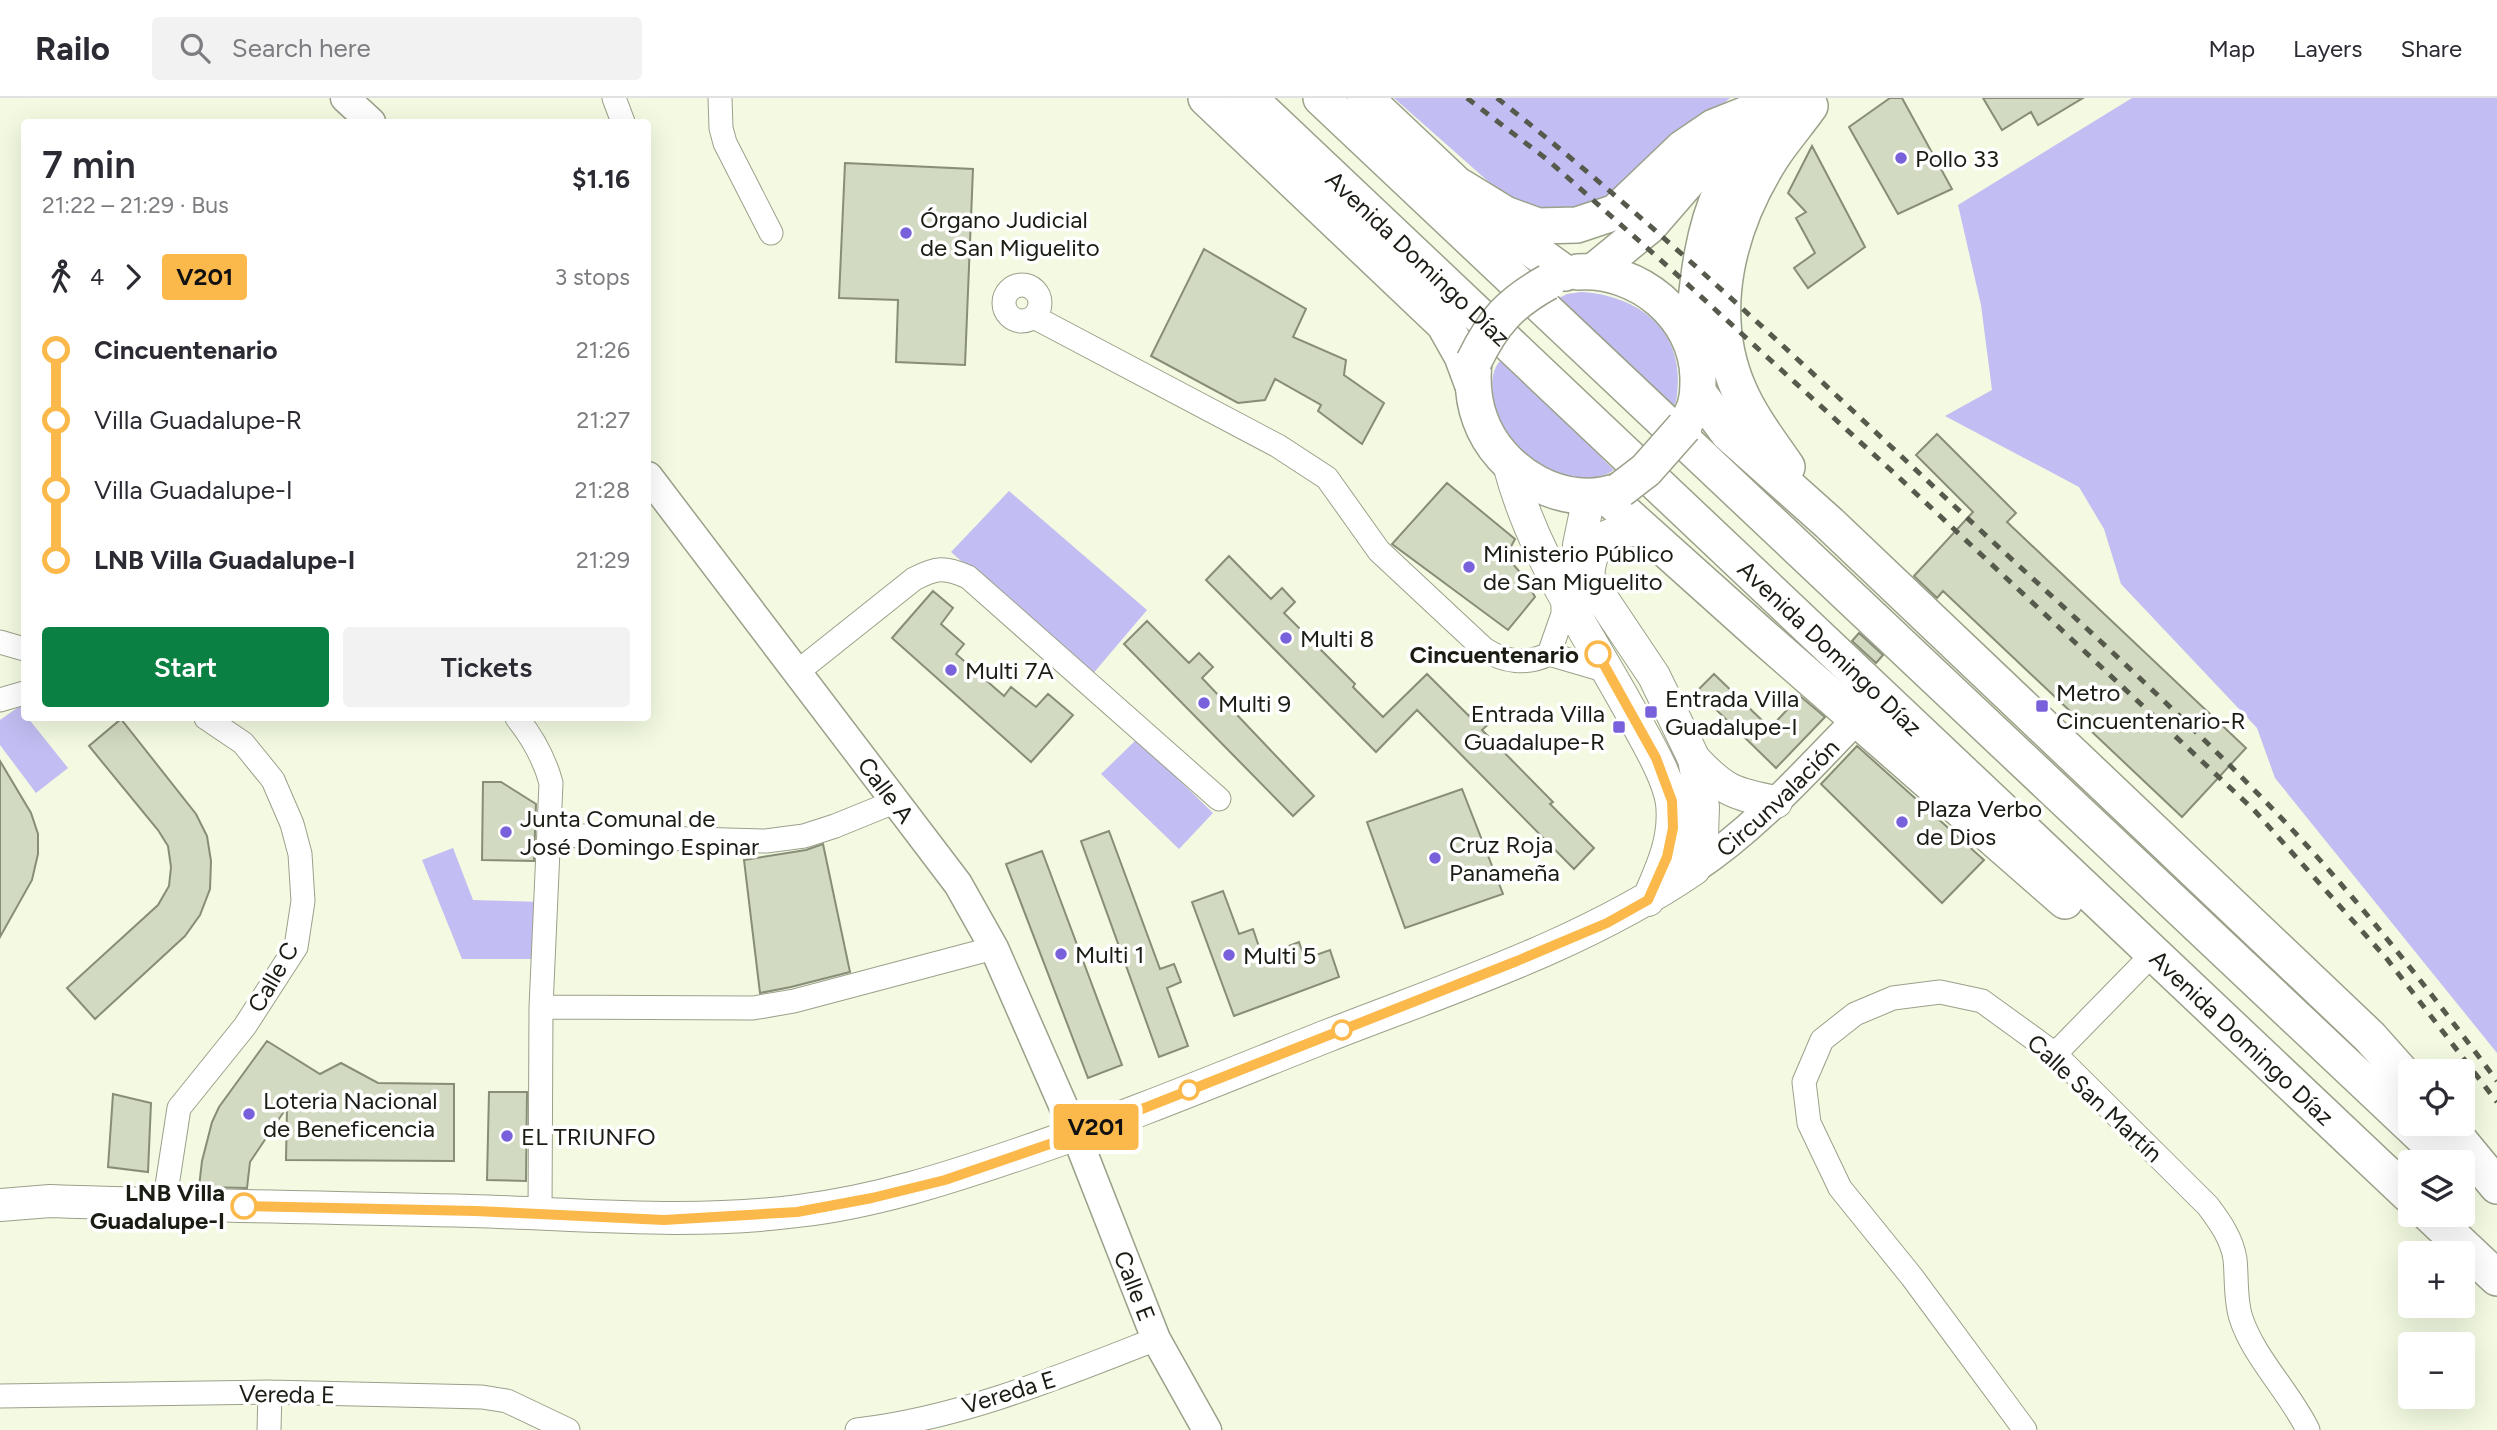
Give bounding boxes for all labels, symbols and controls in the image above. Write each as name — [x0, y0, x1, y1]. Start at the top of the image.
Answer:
search box — [152, 17, 642, 80]
text: Railo — [35, 29, 110, 68]
icon: search — [176, 29, 214, 67]
text: Search here — [232, 32, 371, 64]
text: Map — [2208, 34, 2255, 63]
text: Layers — [2293, 34, 2362, 63]
text: Share — [2400, 34, 2462, 63]
text: 7 min — [42, 142, 136, 188]
place label: Pollo 33 — [1915, 144, 1999, 173]
marker: Pollo 33 — [1893, 150, 1909, 166]
text: $1.16 — [572, 163, 630, 195]
street label: Avenida Domingo Díaz — [1320, 164, 1516, 352]
text: 21:22 – 21:29 · Bus — [42, 191, 229, 219]
place label: Órgano Judicial de San Miguelito — [920, 205, 1100, 262]
marker: Órgano Judicial de San Miguelito — [898, 225, 914, 241]
icon: walk — [42, 258, 80, 296]
icon: forward — [114, 258, 152, 296]
text: V201 — [176, 262, 233, 291]
text: 4 — [90, 263, 104, 291]
text: 3 stops — [555, 263, 630, 291]
text: Cincuentenario — [94, 334, 278, 366]
text: 21:26 — [576, 336, 630, 364]
text: Villa Guadalupe-R — [94, 404, 302, 436]
text: 21:27 — [577, 406, 630, 434]
text: Villa Guadalupe-I — [94, 474, 293, 506]
text: 21:28 — [575, 476, 630, 504]
place label: Ministerio Público de San Miguelito — [1483, 539, 1674, 596]
text: LNB Villa Guadalupe-I — [94, 544, 355, 576]
text: 21:29 — [576, 546, 630, 574]
street label: Avenida Domingo Díaz — [1732, 554, 1928, 742]
marker: Ministerio Público de San Miguelito — [1461, 559, 1477, 575]
place label: Multi 8 — [1300, 624, 1374, 653]
button: Start — [42, 627, 329, 707]
button: Tickets — [343, 627, 630, 707]
marker: Multi 8 — [1278, 630, 1294, 646]
place label: Cincuentenario — [1410, 640, 1579, 669]
marker: Cincuentenario — [1585, 641, 1611, 667]
place label: Multi 7A — [965, 656, 1054, 685]
marker: Multi 7A — [943, 662, 959, 678]
place label: Metro Cincuentenario-R — [2056, 678, 2246, 735]
place label: Entrada Villa Guadalupe-I — [1665, 684, 1799, 741]
place label: Multi 9 — [1218, 689, 1291, 718]
marker: Multi 9 — [1196, 695, 1212, 711]
marker: Metro Cincuentenario-R — [2034, 698, 2050, 714]
place label: Entrada Villa Guadalupe-R — [1464, 699, 1605, 756]
marker: Entrada Villa Guadalupe-I — [1643, 704, 1659, 720]
marker: Entrada Villa Guadalupe-R — [1611, 719, 1627, 735]
street label: Circunvalación — [1710, 732, 1845, 863]
street label: Calle A — [852, 751, 921, 829]
place label: Plaza Verbo de Dios — [1916, 794, 2042, 851]
place label: Junta Comunal de José Domingo Espinar — [520, 804, 759, 861]
marker: Plaza Verbo de Dios — [1894, 814, 1910, 830]
marker: Junta Comunal de José Domingo Espinar — [498, 824, 514, 840]
place label: Cruz Roja Panameña — [1449, 830, 1560, 887]
marker: Cruz Roja Panameña — [1427, 850, 1443, 866]
street label: Calle C — [241, 937, 305, 1017]
place label: Multi 1 — [1075, 940, 1144, 969]
place label: Multi 5 — [1243, 941, 1316, 970]
street label: Avenida Domingo Díaz — [2144, 943, 2340, 1131]
marker: Multi 1 — [1053, 946, 1069, 962]
marker: Multi 5 — [1221, 947, 1237, 963]
unlabelled marker — [1332, 1020, 1352, 1040]
street label: Calle San Martín — [2021, 1028, 2169, 1168]
map controls — [2398, 1059, 2475, 1409]
button: locate — [2398, 1059, 2475, 1136]
unlabelled marker — [1179, 1080, 1199, 1100]
place label: Loteria Nacional de Beneficencia — [263, 1086, 438, 1143]
line badge: V201 — [1047, 1104, 1145, 1150]
marker: Loteria Nacional de Beneficencia — [241, 1106, 257, 1122]
text: V201 — [1068, 1112, 1124, 1141]
place label: EL TRIUNFO — [521, 1122, 656, 1151]
marker: EL TRIUNFO — [499, 1128, 515, 1144]
button: layers — [2398, 1150, 2475, 1227]
place label: LNB Villa Guadalupe-I — [90, 1178, 225, 1235]
marker: LNB Villa Guadalupe-I — [231, 1193, 257, 1219]
button: + — [2398, 1241, 2475, 1318]
street label: Calle E — [1108, 1246, 1162, 1325]
button: − — [2398, 1332, 2475, 1409]
street label: Vereda E — [959, 1364, 1059, 1420]
street label: Vereda E — [239, 1379, 335, 1409]

